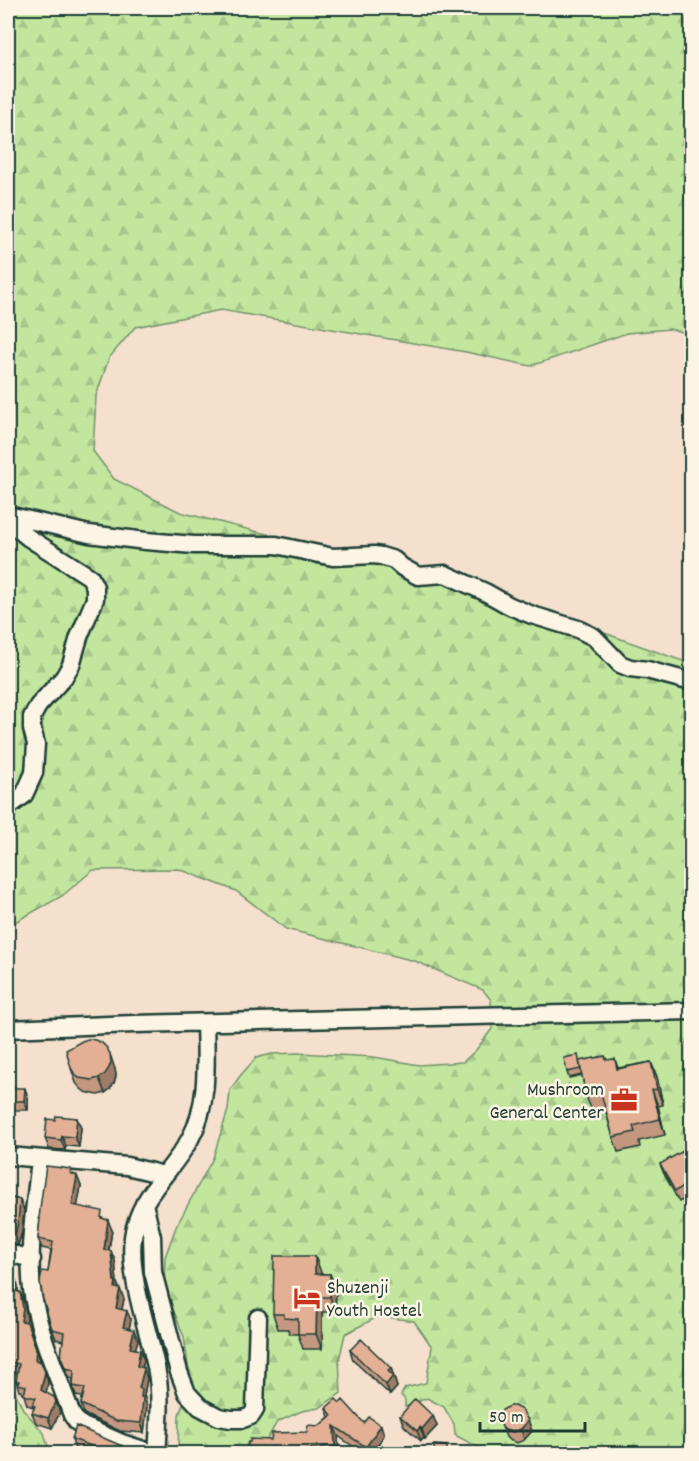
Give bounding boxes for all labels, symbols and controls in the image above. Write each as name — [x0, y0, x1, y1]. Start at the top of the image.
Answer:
place label: Mushroom General Center — [489, 1077, 605, 1128]
office icon: Mushroom General Center — [609, 1085, 639, 1115]
place label: Shuzenji Youth Hostel — [327, 1275, 422, 1326]
hotel icon: Shuzenji Youth Hostel — [292, 1283, 322, 1313]
scale bar — [480, 1395, 585, 1433]
text: 50 m — [489, 1406, 524, 1431]

